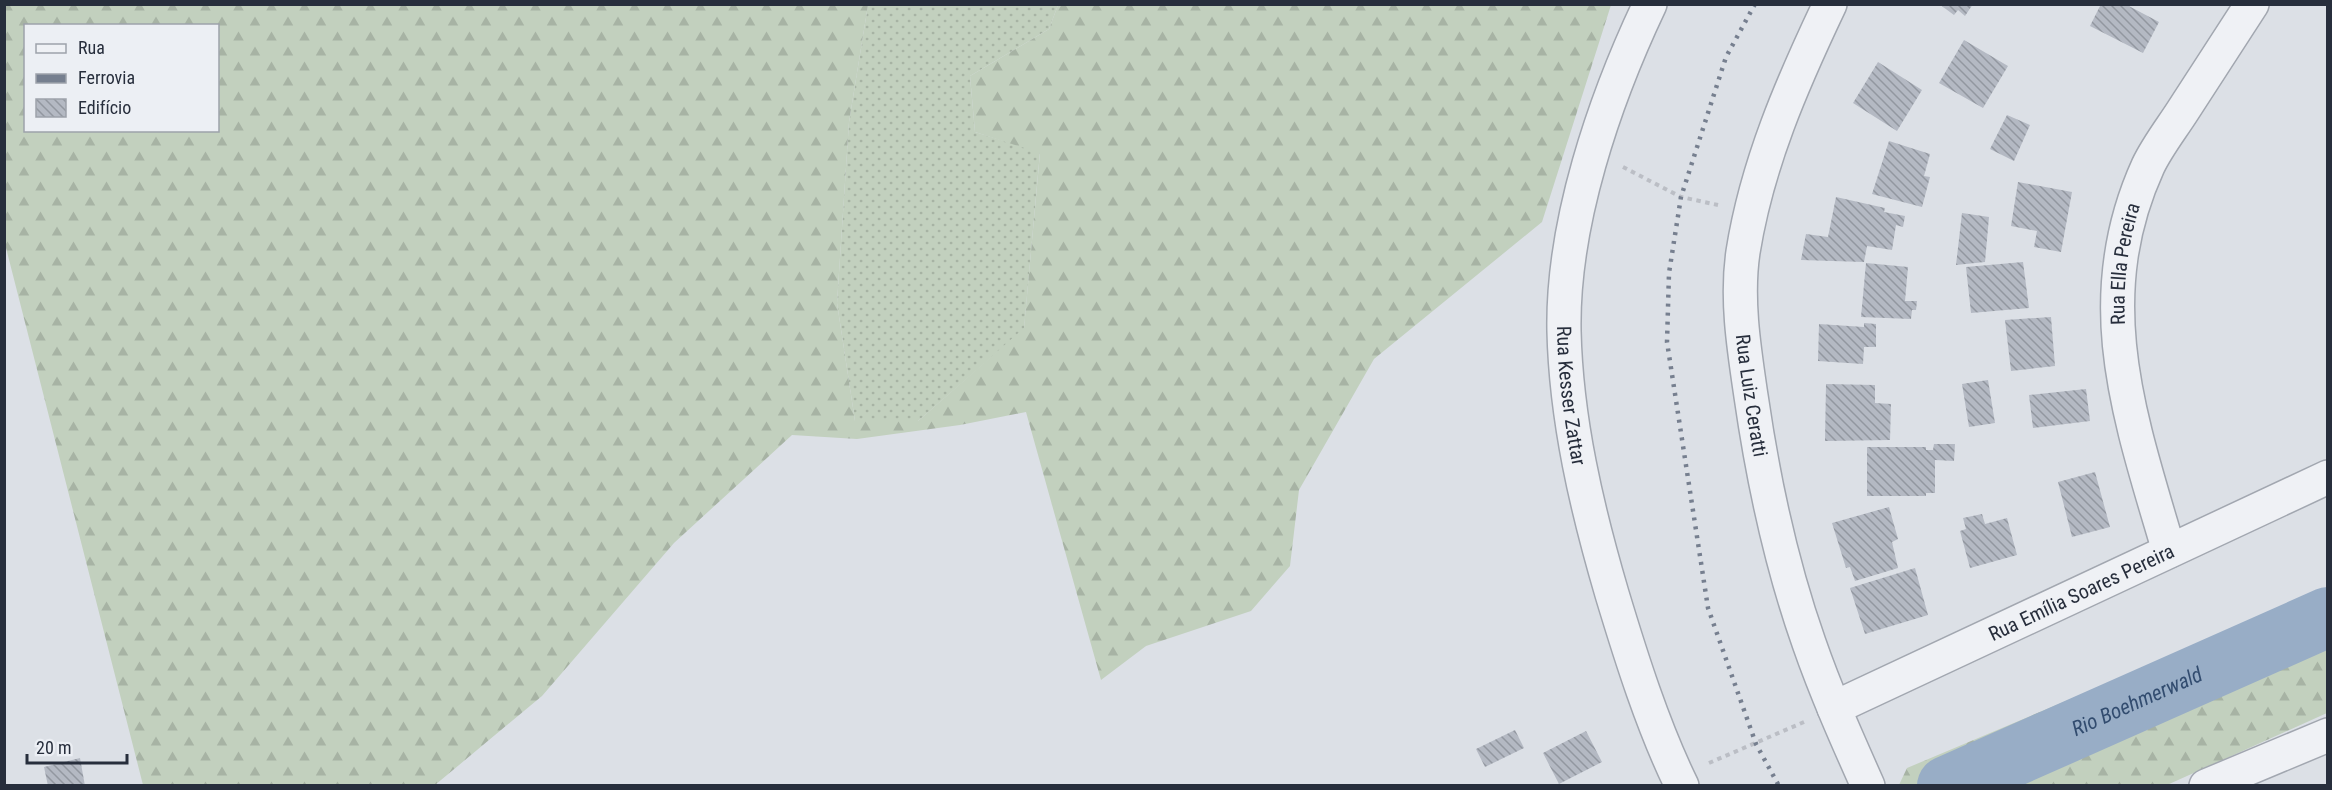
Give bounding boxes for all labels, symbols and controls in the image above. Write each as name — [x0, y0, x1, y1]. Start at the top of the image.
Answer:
legend — [24, 24, 219, 132]
text: Rua — [78, 37, 105, 58]
text: Ferrovia — [78, 67, 135, 88]
text: Edifício — [78, 97, 131, 118]
street label: Rua Ella Pereira — [2105, 200, 2145, 325]
street label: Rua Kesser Zattar — [1552, 326, 1591, 468]
street label: Rua Luiz Ceratti — [1731, 333, 1773, 459]
street label: Rua Emília Soares Pereira — [1985, 539, 2178, 646]
water label: Rio Boehmerwald — [2068, 662, 2207, 741]
scale bar — [27, 727, 128, 765]
text: 20 m — [36, 737, 71, 758]

